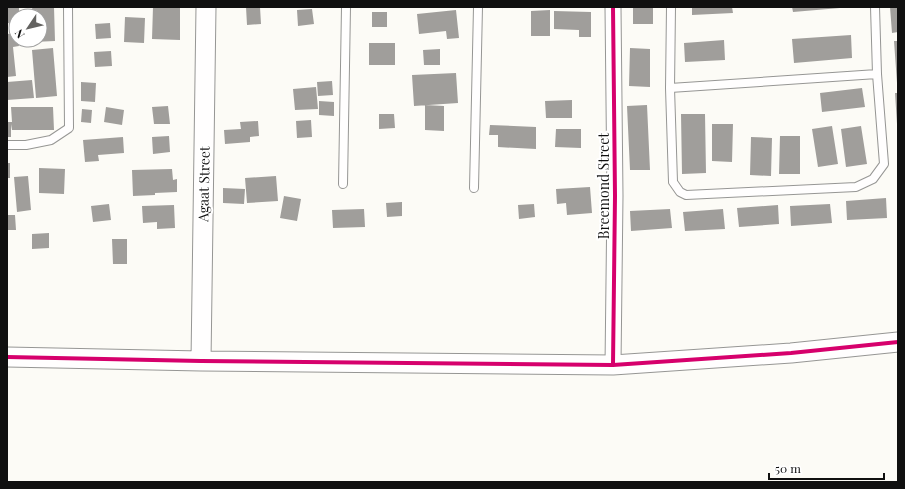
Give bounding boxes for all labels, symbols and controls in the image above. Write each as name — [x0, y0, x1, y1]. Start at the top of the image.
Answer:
north arrow — [8, 8, 48, 48]
text: N — [11, 26, 28, 42]
street label: Breemond Street — [594, 132, 613, 239]
street label: Agaat Street — [193, 145, 214, 223]
scale bar — [769, 455, 884, 481]
text: 50 m — [775, 460, 801, 476]

